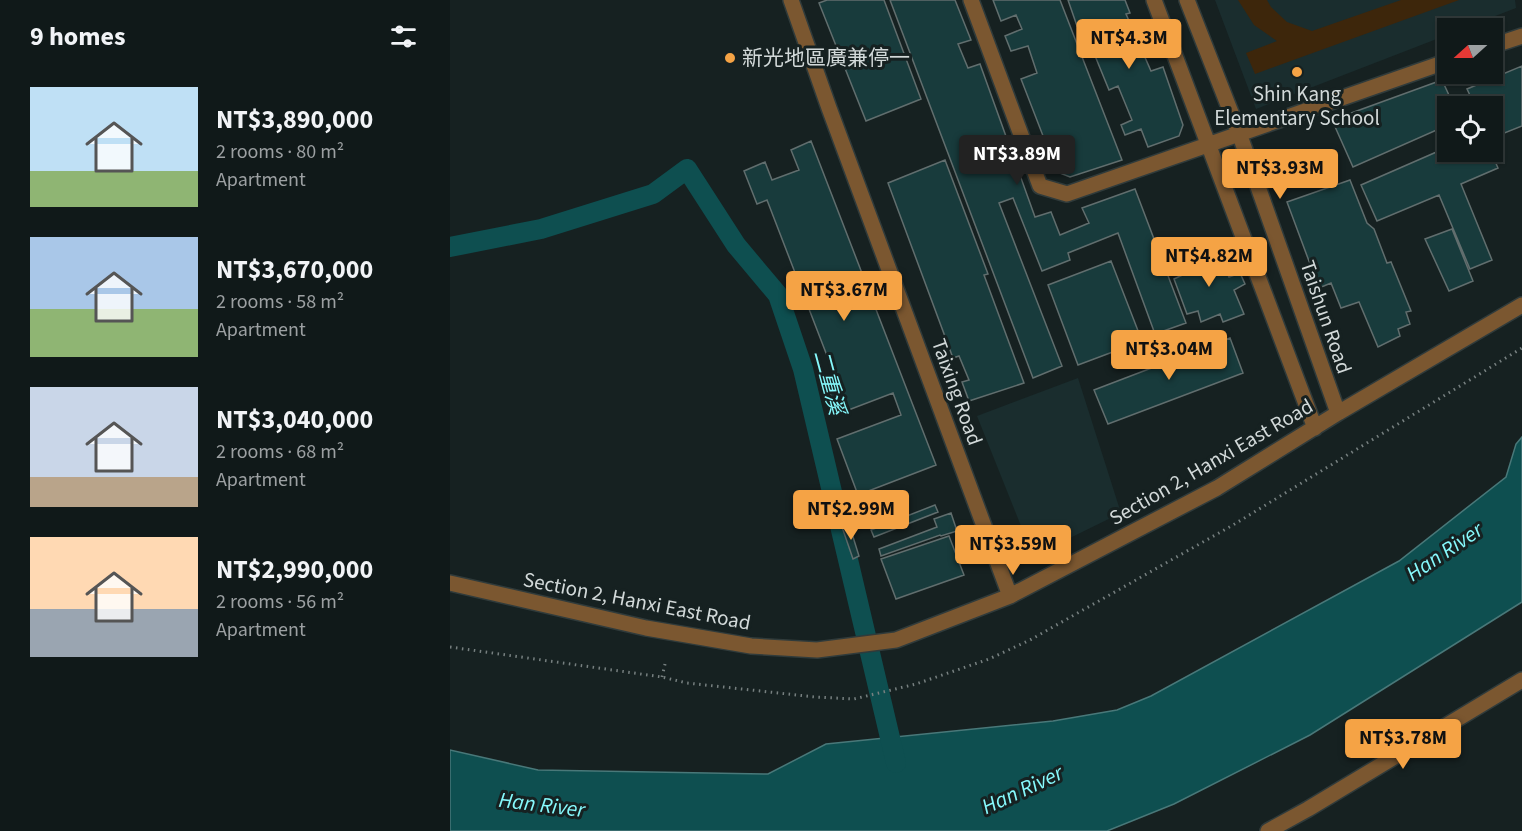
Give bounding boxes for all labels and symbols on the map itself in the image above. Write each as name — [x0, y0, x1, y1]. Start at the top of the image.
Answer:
north arrow — [1437, 18, 1503, 84]
pin: NT$4.3M — [1074, 19, 1184, 70]
place label: 新光地區廣兼停一 — [742, 43, 910, 73]
marker: 新光地區廣兼停一 — [723, 51, 737, 65]
marker: Shin Kang Elementary School — [1290, 65, 1304, 79]
place label: Shin Kang Elementary School — [1214, 79, 1380, 133]
pin: NT$3.89M — [955, 135, 1079, 186]
pin: NT$3.93M — [1218, 149, 1342, 200]
pin: NT$4.82M — [1147, 237, 1271, 288]
street label: Taishun Road — [1293, 256, 1359, 378]
pin: NT$3.67M — [782, 271, 906, 322]
pin: NT$3.04M — [1107, 330, 1231, 381]
street label: Taixing Road — [924, 335, 990, 449]
water label: 二重溪 — [805, 346, 854, 421]
street label: Section 2, Hanxi East Road — [1103, 391, 1319, 533]
pin: NT$2.99M — [789, 490, 913, 541]
water label: Han River — [1400, 513, 1491, 589]
pin: NT$3.59M — [951, 525, 1075, 576]
street label: Section 2, Hanxi East Road — [521, 564, 753, 638]
pin: NT$3.78M — [1341, 719, 1465, 770]
water label: Han River — [976, 756, 1070, 823]
water label: Han River — [497, 784, 588, 826]

